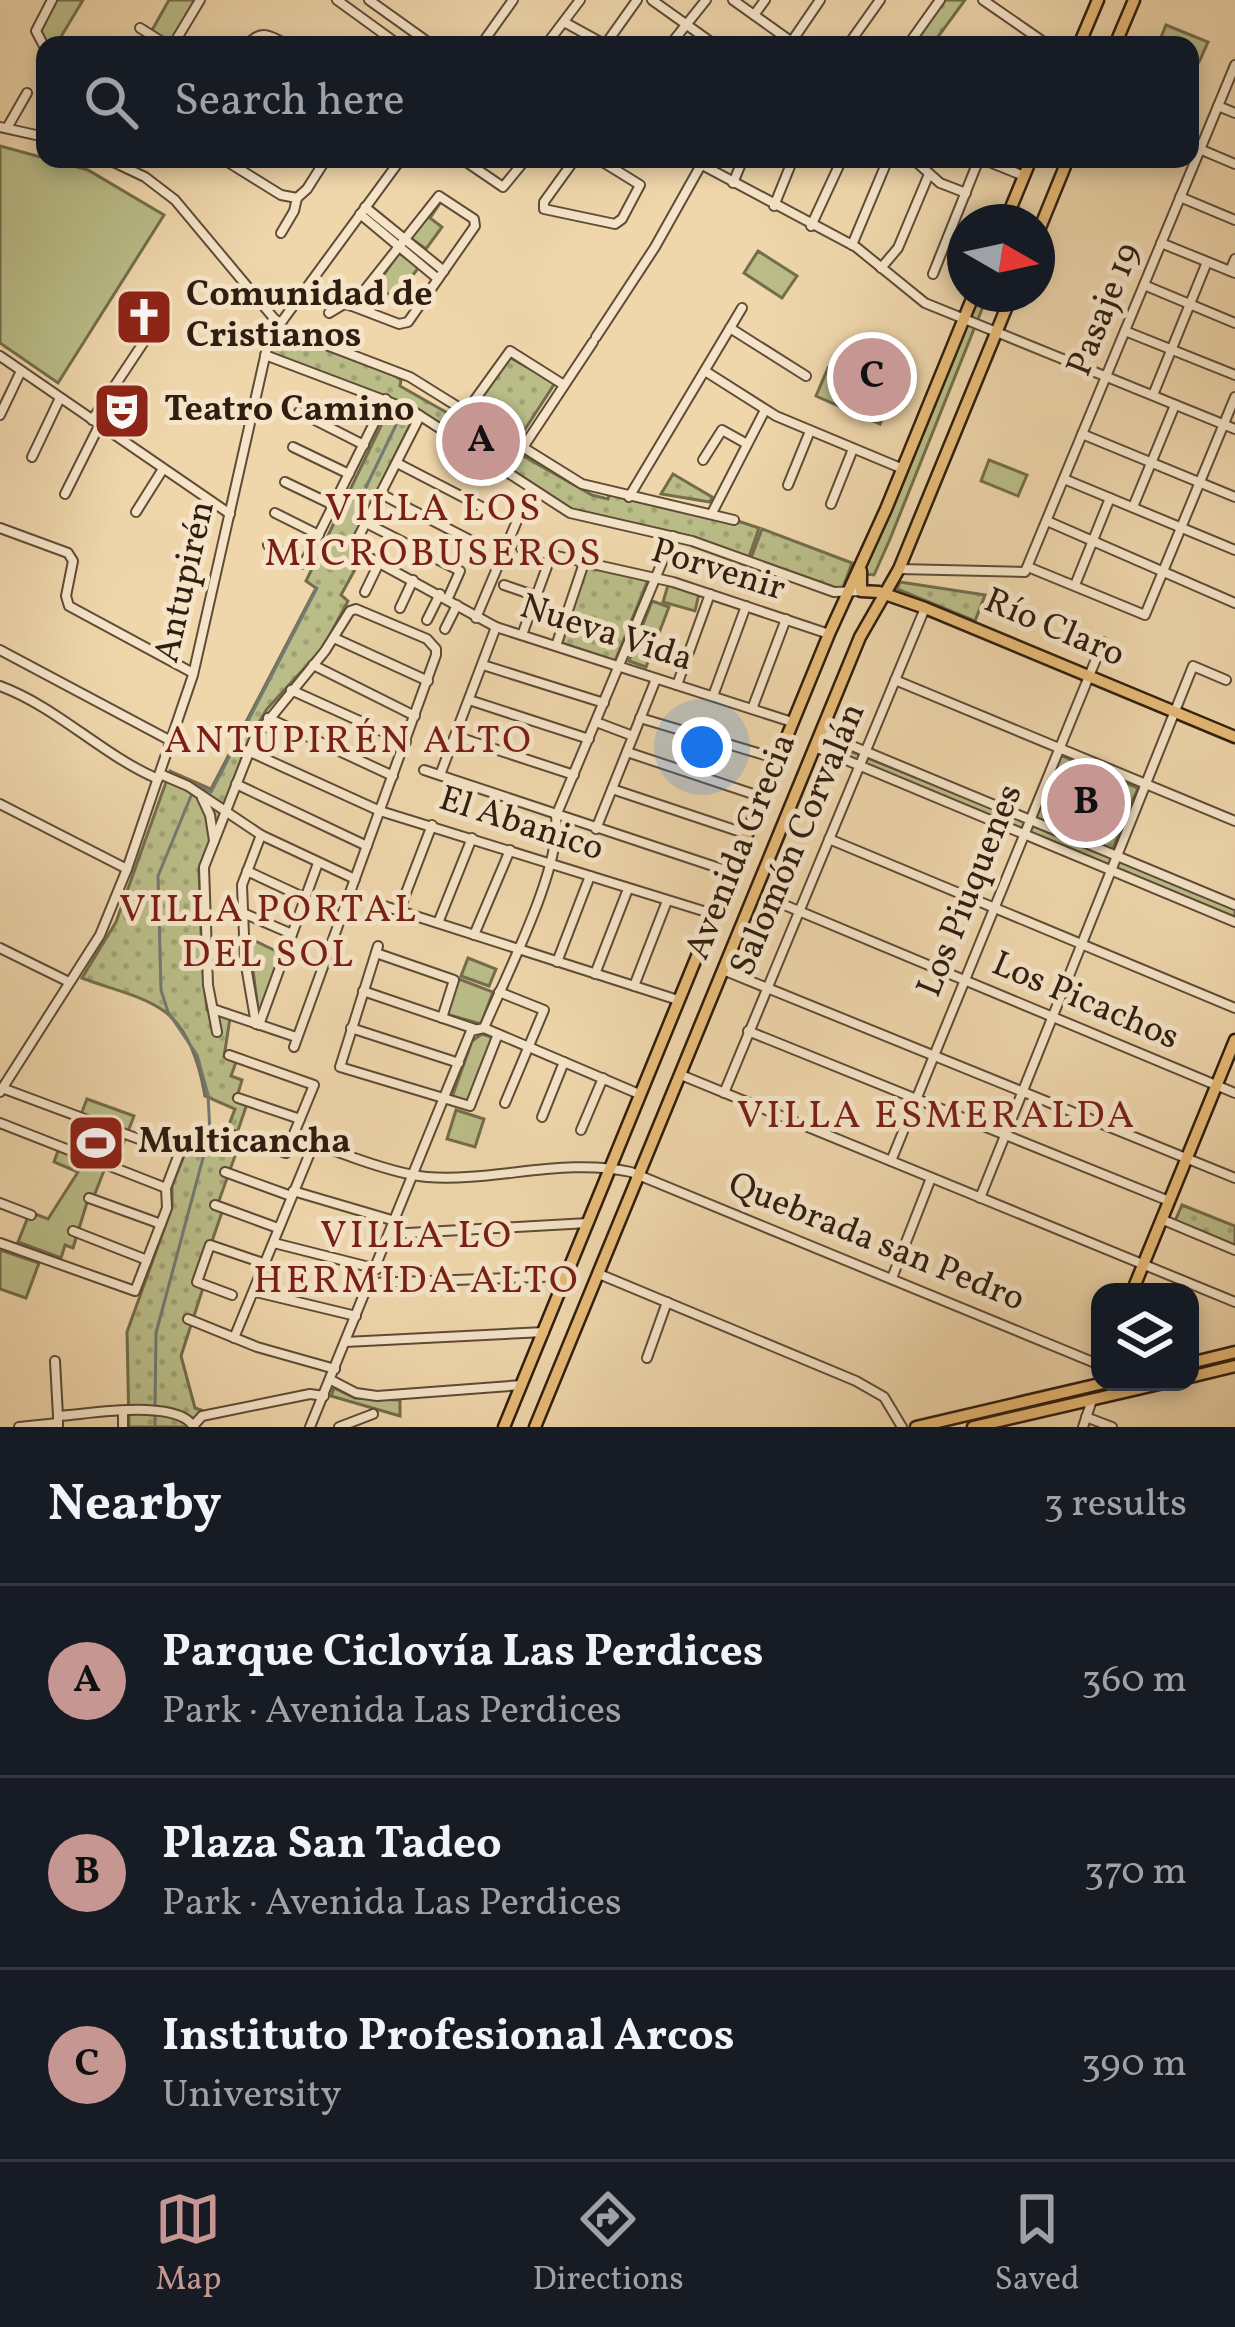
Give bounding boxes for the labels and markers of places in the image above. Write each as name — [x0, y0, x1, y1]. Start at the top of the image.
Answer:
place label: Comunidad de Cristianos — [186, 271, 433, 362]
church icon: Comunidad de Cristianos — [113, 286, 175, 348]
pin: C — [833, 332, 911, 422]
theatre icon: Teatro Camino — [91, 380, 153, 442]
place label: Teatro Camino — [164, 386, 415, 436]
pin: A — [442, 396, 520, 486]
pin: B — [1047, 758, 1125, 848]
sports icon: Multicancha — [65, 1112, 127, 1174]
place label: Multicancha — [138, 1118, 351, 1168]

